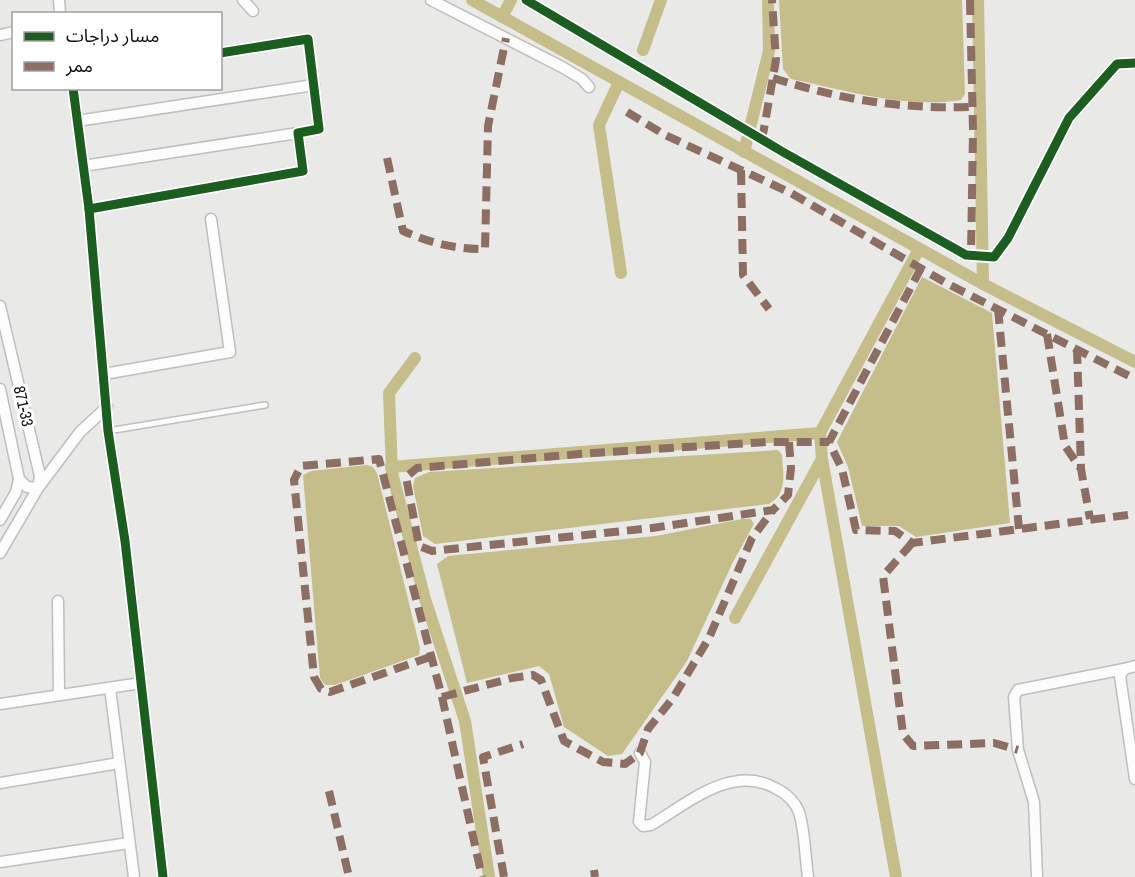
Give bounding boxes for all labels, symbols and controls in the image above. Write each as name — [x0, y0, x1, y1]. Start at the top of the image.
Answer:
legend — [12, 12, 222, 90]
text: مسار دراجات — [66, 23, 159, 48]
text: ممر — [65, 53, 93, 78]
street label: 871-33 — [9, 384, 39, 428]

